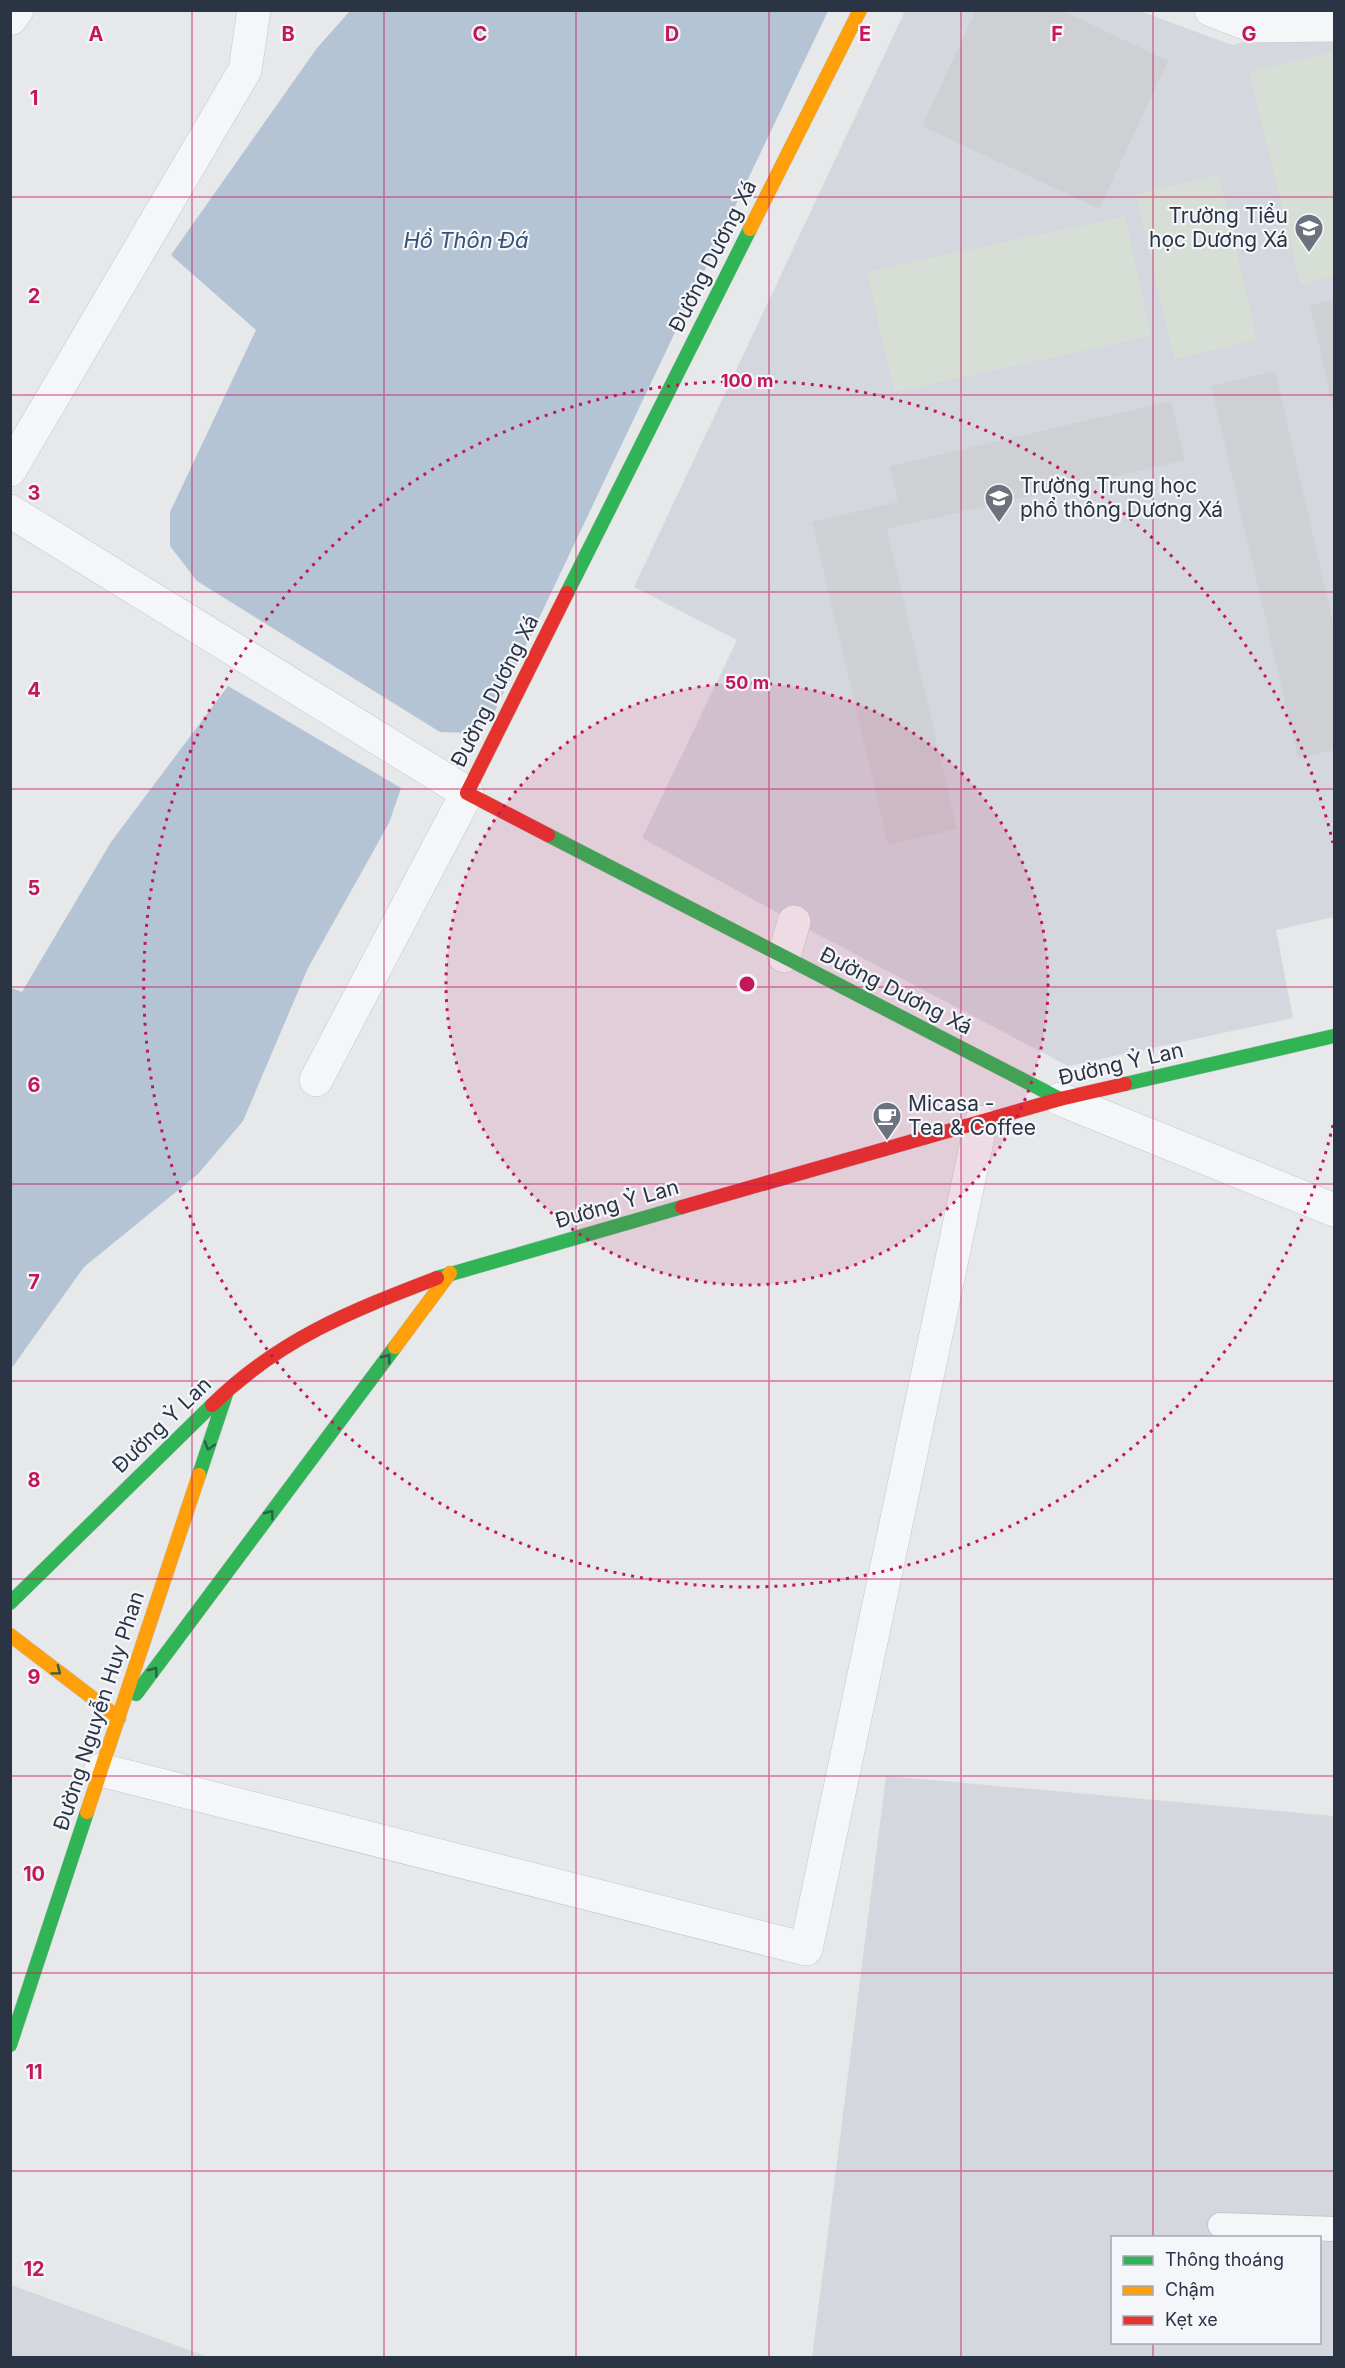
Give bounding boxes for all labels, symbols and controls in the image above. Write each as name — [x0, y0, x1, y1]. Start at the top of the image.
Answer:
text: A — [89, 22, 104, 46]
text: B — [281, 22, 295, 46]
text: C — [473, 22, 487, 46]
text: D — [665, 22, 679, 46]
text: E — [859, 22, 871, 46]
text: F — [1051, 22, 1063, 46]
text: G — [1241, 22, 1257, 46]
text: 1 — [30, 86, 38, 110]
street label: Đường Dương Xá — [663, 176, 762, 336]
place label: Trường Tiểu học Dương Xá — [1149, 203, 1288, 252]
school or university icon: Trường Tiểu học Dương Xá — [1293, 212, 1325, 254]
water label: Hồ Thôn Đá — [403, 227, 529, 253]
text: 2 — [28, 284, 40, 308]
text: 100 m — [721, 370, 773, 391]
place label: Trường Trung học phổ thông Dương Xá — [1020, 473, 1223, 522]
text: 3 — [28, 481, 40, 505]
school or university icon: Trường Trung học phổ thông Dương Xá — [983, 482, 1015, 524]
street label: Đường Dương Xá — [445, 611, 544, 771]
text: 50 m — [725, 672, 769, 693]
text: 4 — [27, 678, 41, 702]
text: 5 — [28, 876, 40, 900]
street label: Đường Dương Xá — [816, 941, 976, 1040]
centre of rings — [737, 974, 757, 994]
street label: Đường Ỷ Lan — [1056, 1036, 1186, 1090]
text: 6 — [28, 1073, 41, 1097]
place label: Micasa - Tea & Coffee — [908, 1091, 1036, 1140]
cafe icon: Micasa - Tea & Coffee — [871, 1100, 903, 1142]
street label: Đường Ỷ Lan — [552, 1173, 682, 1233]
text: 7 — [28, 1270, 40, 1294]
one-way arrow — [379, 1353, 390, 1364]
street label: Đường Ỷ Lan — [106, 1371, 216, 1478]
one-way arrow — [203, 1440, 216, 1451]
text: 8 — [27, 1468, 41, 1492]
one-way arrow — [263, 1510, 274, 1521]
street label: Đường Nguyễn Huy Phan — [48, 1588, 149, 1834]
one-way arrow — [50, 1663, 61, 1674]
text: 9 — [28, 1665, 41, 1689]
one-way arrow — [146, 1666, 157, 1677]
text: 10 — [23, 1862, 45, 1886]
text: 11 — [25, 2060, 43, 2084]
legend — [1111, 2236, 1321, 2344]
text: Thông thoáng — [1165, 2249, 1284, 2270]
text: 12 — [23, 2257, 45, 2281]
text: Chậm — [1165, 2279, 1215, 2300]
text: Kẹt xe — [1165, 2309, 1218, 2330]

